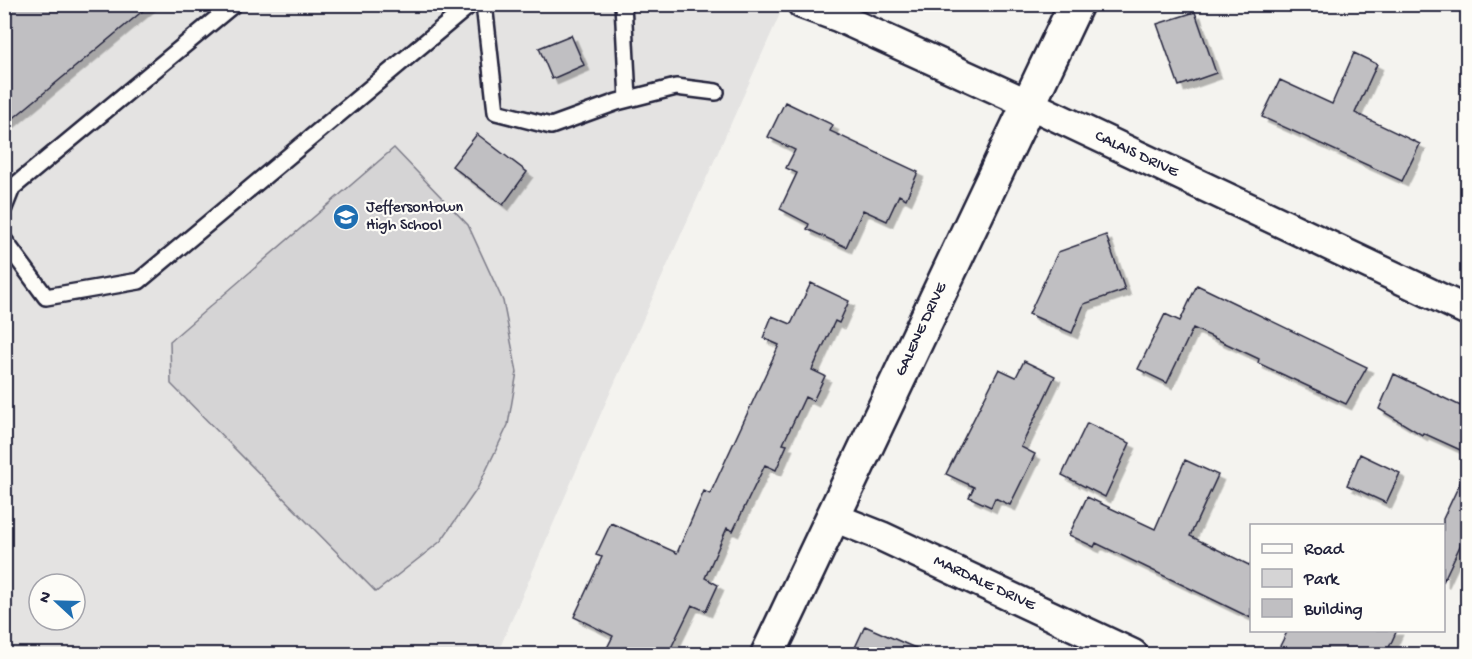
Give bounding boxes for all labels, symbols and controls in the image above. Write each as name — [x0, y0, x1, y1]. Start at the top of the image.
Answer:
street label: CALAIS DRIVE — [1091, 127, 1182, 183]
place label: Jeffersontown High School — [366, 199, 463, 236]
school or university icon: Jeffersontown High School — [331, 202, 361, 232]
street label: GALENE DRIVE — [892, 279, 952, 380]
legend — [1250, 524, 1445, 632]
text: Road — [1304, 540, 1345, 561]
street label: MARDALE DRIVE — [930, 552, 1039, 616]
text: Park — [1303, 570, 1340, 591]
north arrow — [27, 572, 87, 632]
text: N — [36, 589, 57, 606]
text: Building — [1303, 600, 1363, 621]

